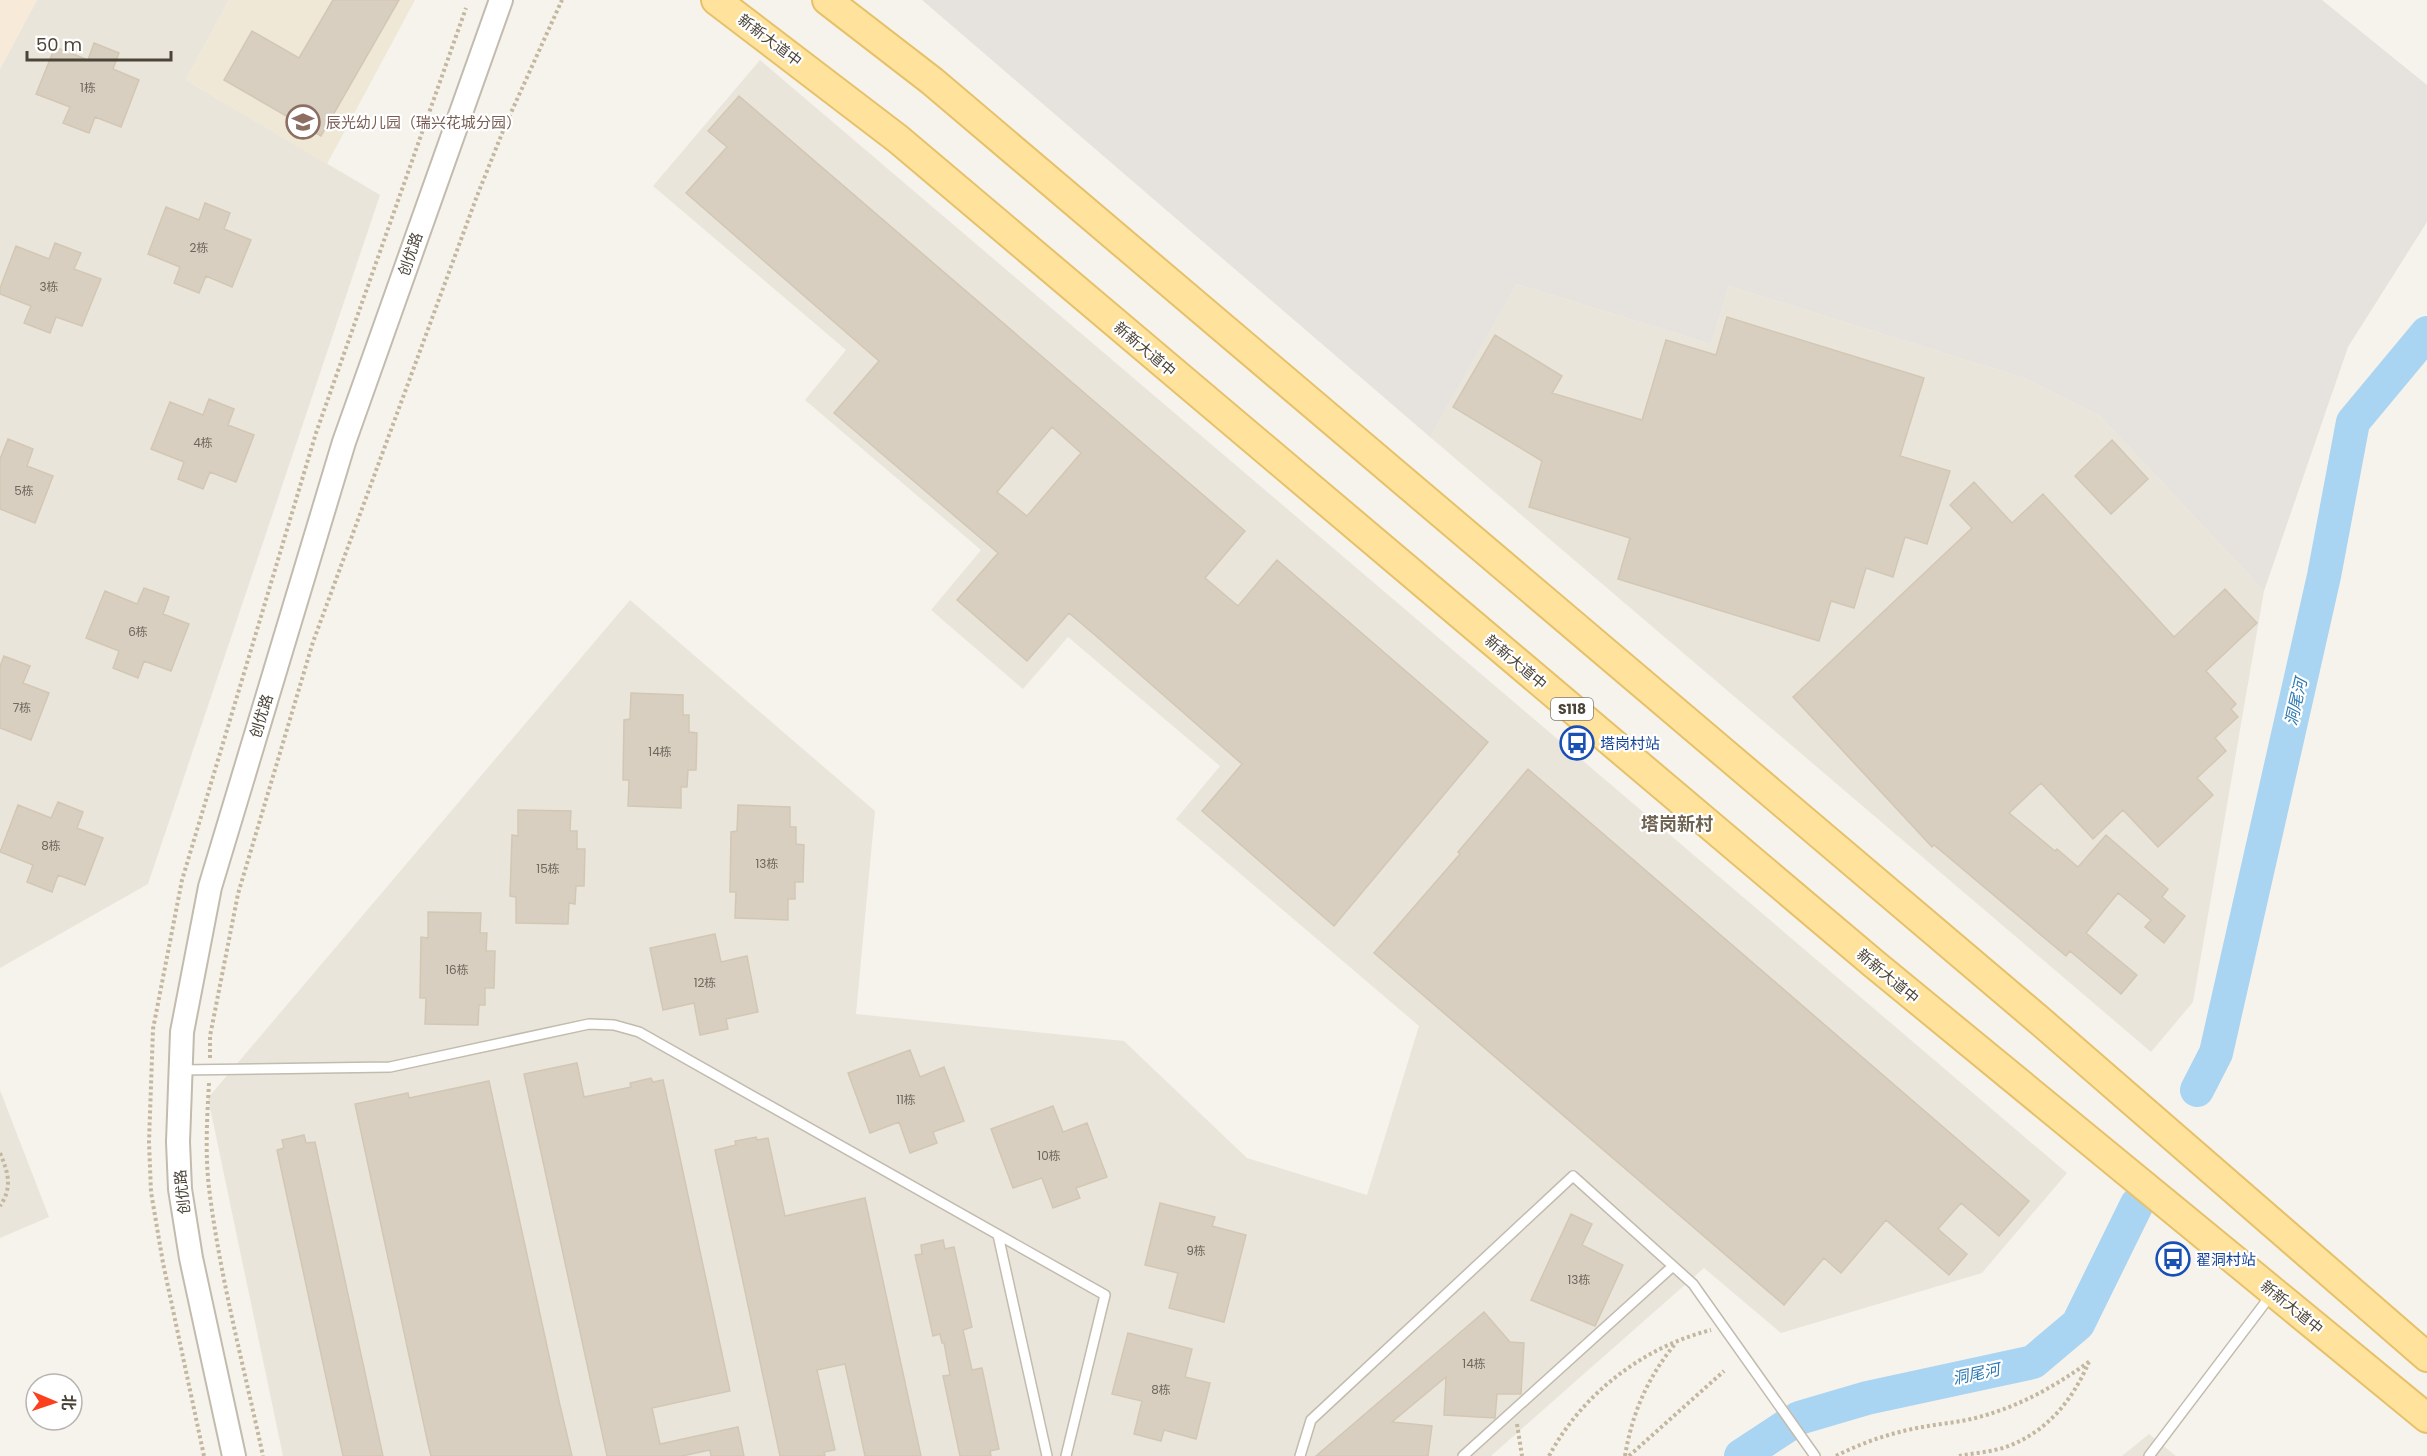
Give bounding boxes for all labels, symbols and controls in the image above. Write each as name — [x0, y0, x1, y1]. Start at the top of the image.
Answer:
street label: 新新大道中 — [734, 9, 806, 71]
scale bar — [27, 24, 171, 62]
text: 50 m — [36, 32, 82, 57]
house number: 1栋 — [80, 79, 96, 96]
school or university icon: 辰光幼儿园（瑞兴花城分园） — [285, 104, 321, 140]
place label: 辰光幼儿园（瑞兴花城分园） — [326, 112, 521, 133]
street label: 创优路 — [393, 229, 427, 279]
house number: 2栋 — [190, 239, 208, 256]
house number: 3栋 — [39, 278, 59, 295]
street label: 新新大道中 — [1110, 317, 1180, 381]
house number: 4栋 — [193, 434, 213, 451]
house number: 5栋 — [14, 482, 34, 499]
house number: 6栋 — [128, 623, 148, 640]
street label: 新新大道中 — [1481, 630, 1551, 694]
water label: 洞尾河 — [2279, 673, 2313, 728]
street label: 创优路 — [244, 691, 278, 741]
road number: S118 — [1551, 698, 1593, 720]
house number: 7栋 — [13, 699, 31, 716]
bus stop icon: 塔岗村站 — [1559, 725, 1595, 761]
place label: 塔岗村站 — [1600, 733, 1660, 754]
house number: 14栋 — [648, 743, 672, 760]
district label: 塔岗新村 — [1641, 811, 1713, 836]
house number: 8栋 — [41, 837, 61, 854]
house number: 13栋 — [756, 855, 778, 872]
house number: 15栋 — [536, 860, 560, 877]
street label: 新新大道中 — [1853, 944, 1923, 1008]
house number: 16栋 — [445, 961, 469, 978]
house number: 12栋 — [694, 974, 716, 991]
house number: 11栋 — [896, 1091, 916, 1108]
house number: 10栋 — [1037, 1147, 1061, 1164]
street label: 创优路 — [169, 1169, 195, 1215]
bus stop icon: 翟洞村站 — [2155, 1241, 2191, 1277]
house number: 9栋 — [1186, 1242, 1206, 1259]
place label: 翟洞村站 — [2196, 1249, 2256, 1270]
house number: 13栋 — [1568, 1271, 1590, 1288]
street label: 新新大道中 — [2256, 1275, 2328, 1339]
house number: 14栋 — [1462, 1355, 1486, 1372]
water label: 洞尾河 — [1950, 1357, 2005, 1390]
north arrow — [24, 1372, 84, 1432]
house number: 8栋 — [1151, 1381, 1171, 1398]
text: 北 — [57, 1394, 80, 1411]

